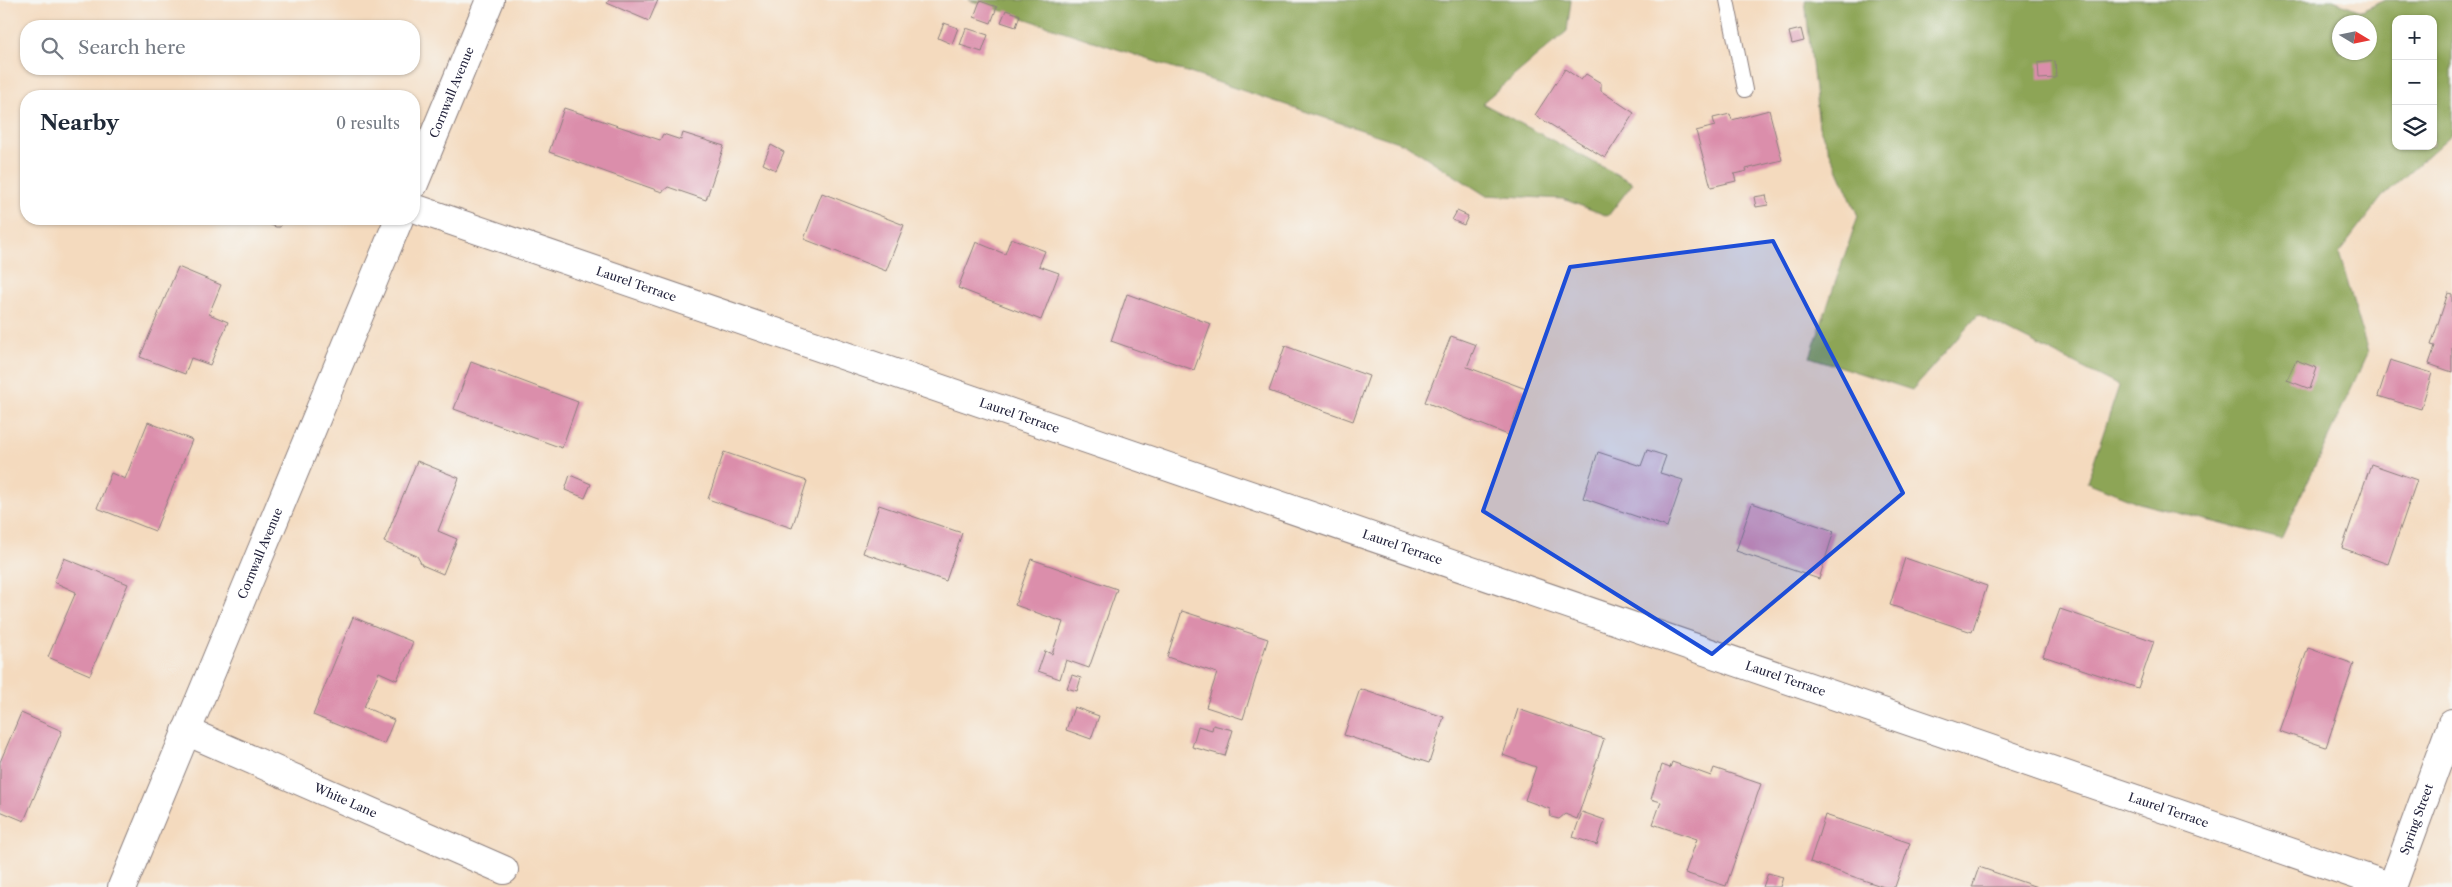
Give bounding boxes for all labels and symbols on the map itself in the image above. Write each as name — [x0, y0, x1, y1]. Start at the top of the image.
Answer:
north arrow — [2332, 15, 2377, 60]
street label: Cornwall Avenue — [426, 44, 477, 140]
street label: Laurel Terrace — [594, 263, 679, 305]
street label: Laurel Terrace — [977, 395, 1062, 436]
street label: Cornwall Avenue — [234, 505, 286, 601]
street label: Laurel Terrace — [1360, 526, 1445, 568]
street label: Laurel Terrace — [1744, 658, 1828, 699]
street label: White Lane — [311, 779, 380, 821]
street label: Spring Street — [2396, 781, 2436, 857]
street label: Laurel Terrace — [2127, 789, 2211, 831]

